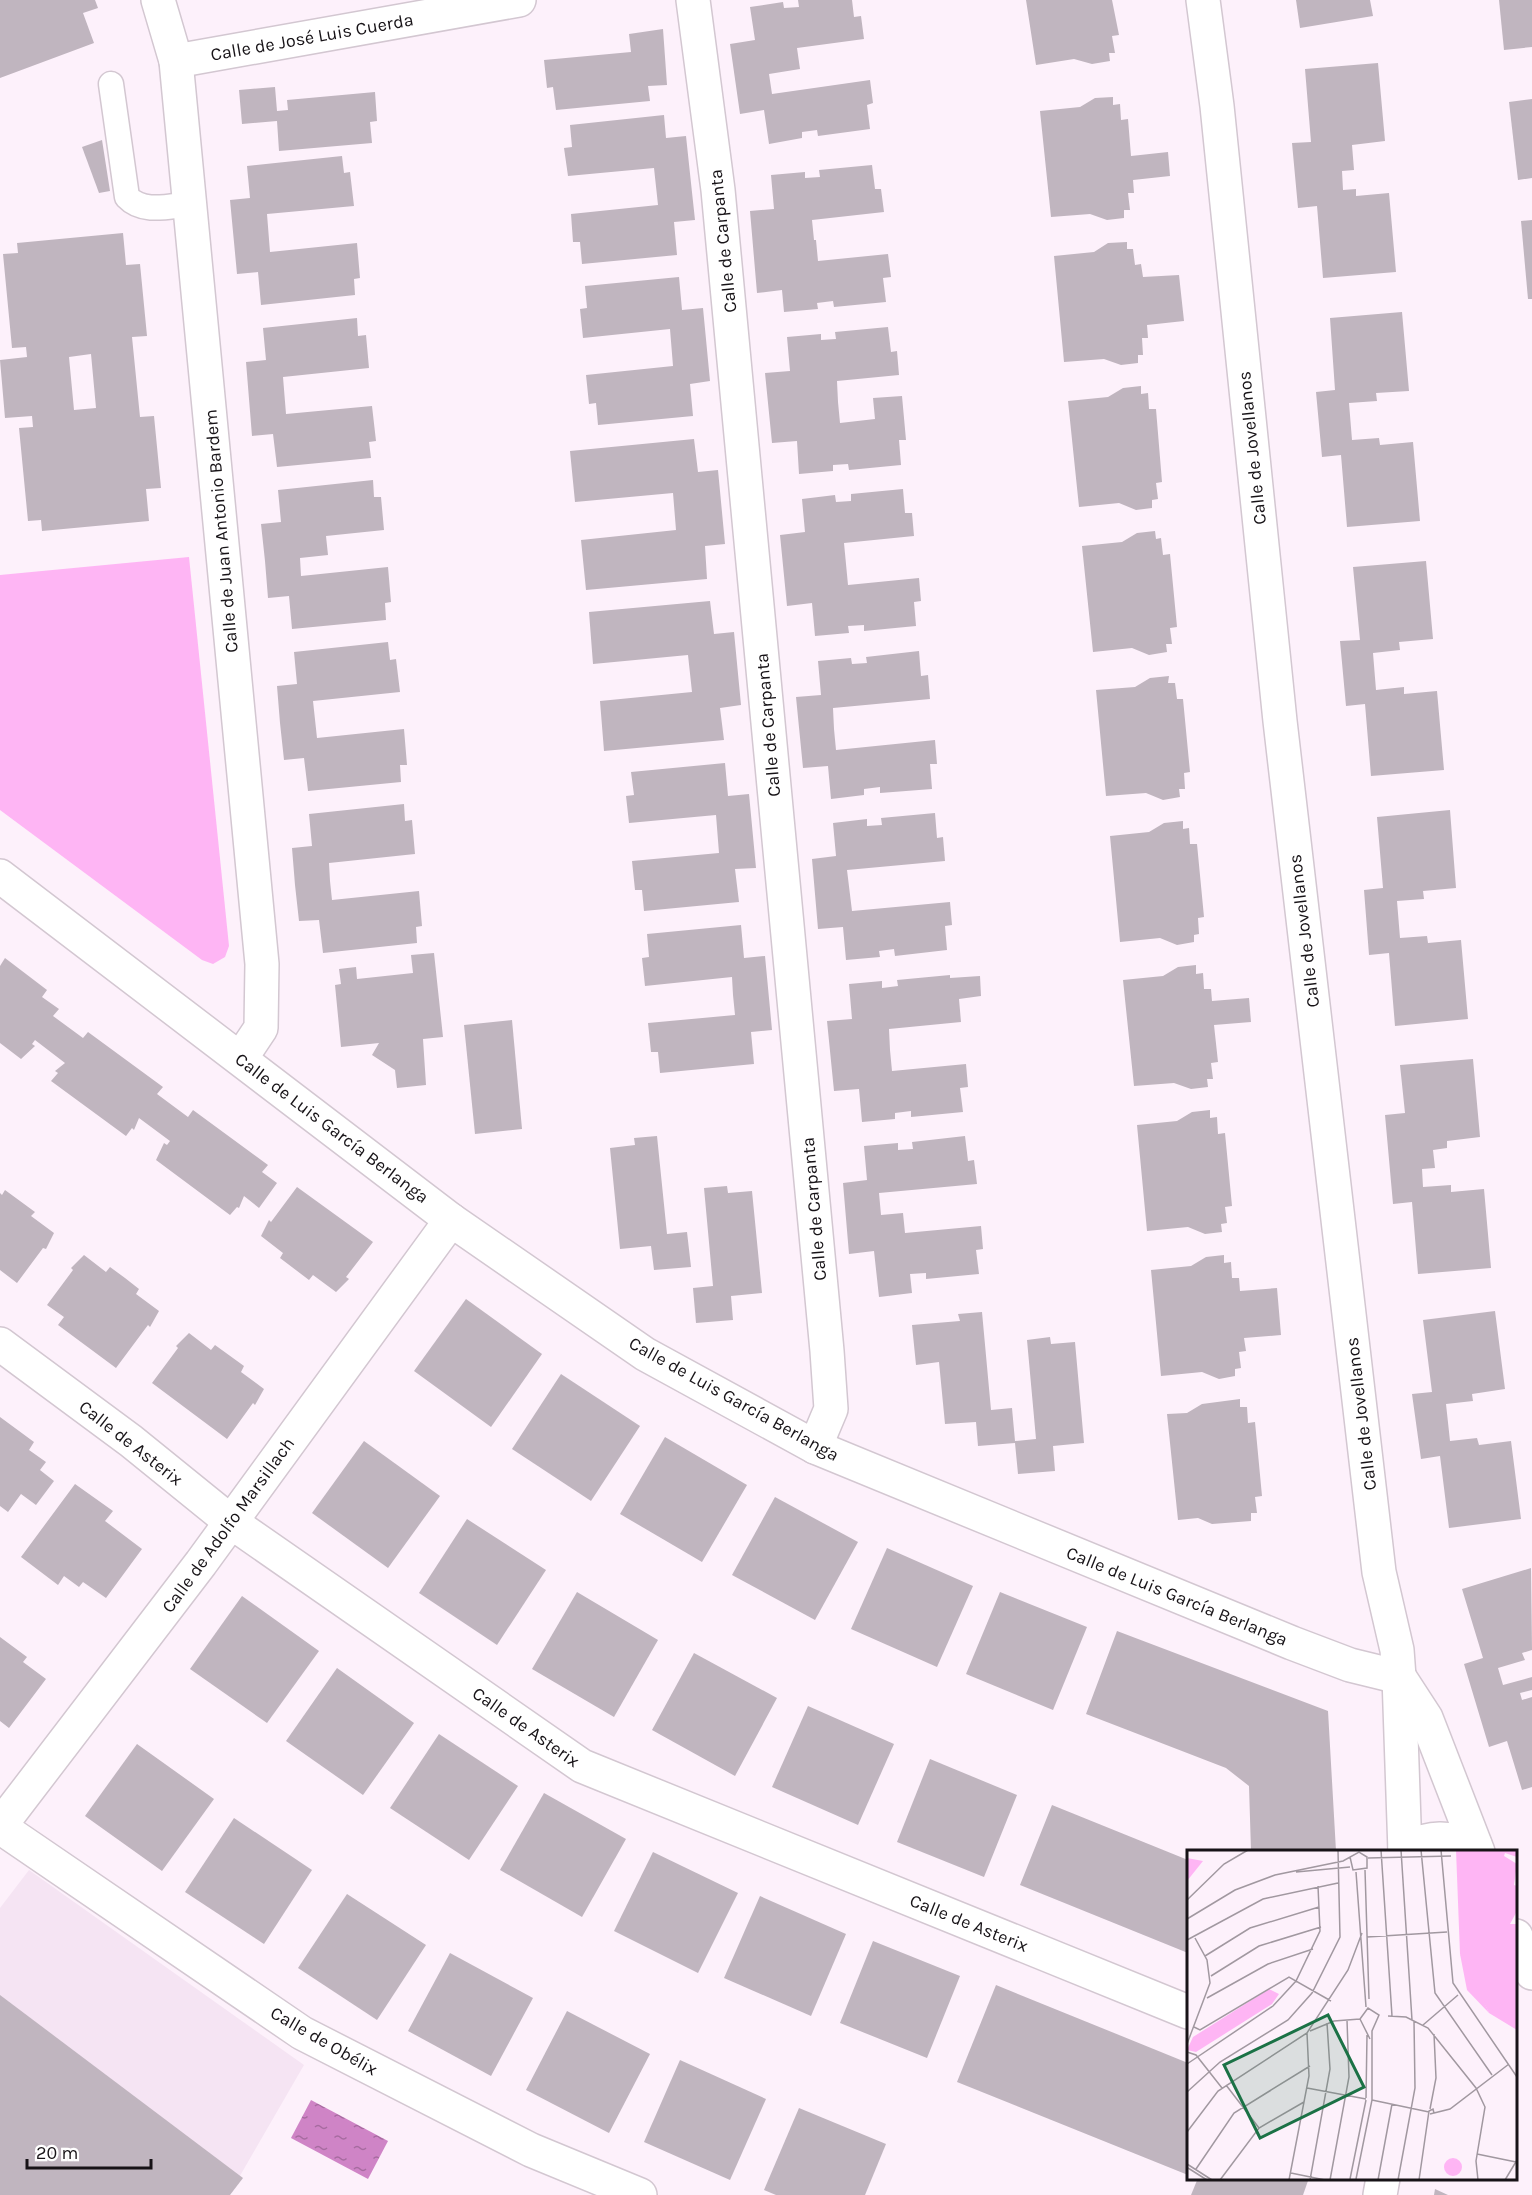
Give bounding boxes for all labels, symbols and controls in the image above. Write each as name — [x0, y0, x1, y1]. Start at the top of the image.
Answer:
street label: Calle de José Luis Cuerda — [209, 8, 415, 66]
street label: Calle de Carpanta — [705, 168, 741, 314]
street label: Calle de Jovellanos — [1233, 370, 1271, 526]
street label: Calle de Juan Antonio Bardem — [199, 408, 243, 654]
street label: Calle de Carpanta — [751, 652, 785, 798]
street label: Calle de Jovellanos — [1284, 853, 1324, 1009]
street label: Calle de Luis García Berlanga — [231, 1048, 433, 1208]
street label: Calle de Carpanta — [797, 1136, 831, 1282]
street label: Calle de Luis García Berlanga — [625, 1332, 843, 1466]
street label: Calle de Jovellanos — [1341, 1336, 1381, 1492]
street label: Calle de Asterix — [75, 1396, 187, 1490]
street label: Calle de Adolfo Marsillach — [157, 1433, 299, 1617]
street label: Calle de Luis García Berlanga — [1063, 1541, 1291, 1651]
street label: Calle de Asterix — [468, 1682, 584, 1772]
inset map — [1187, 1850, 1517, 2180]
street label: Calle de Asterix — [907, 1889, 1031, 1957]
street label: Calle de Obélix — [267, 2002, 381, 2080]
scale bar — [27, 2132, 152, 2170]
text: 20 m — [36, 2142, 78, 2164]

